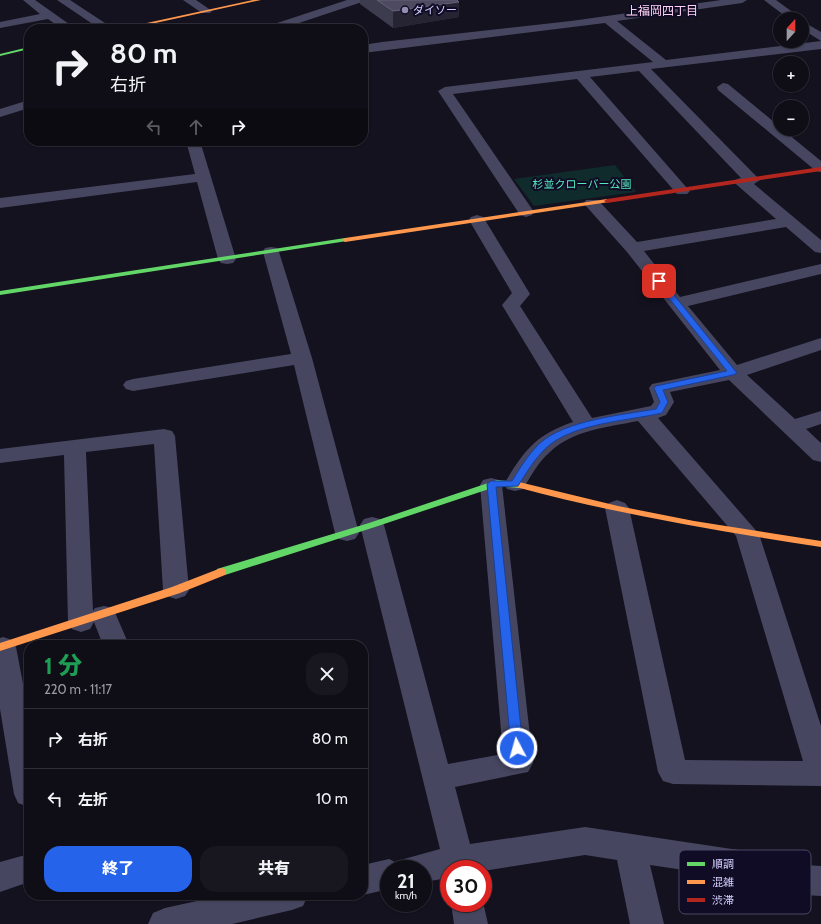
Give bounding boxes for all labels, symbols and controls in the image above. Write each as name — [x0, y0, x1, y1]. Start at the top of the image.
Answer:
place label: ダイソー — [413, 3, 457, 17]
district label: 上福岡四丁目 — [626, 3, 698, 18]
marker: ダイソー — [400, 5, 410, 15]
north arrow — [773, 12, 809, 48]
map controls — [773, 12, 809, 136]
text: 80 m — [110, 36, 177, 70]
icon: right — [44, 40, 96, 92]
button: + — [773, 56, 809, 92]
text: 右折 — [110, 74, 146, 96]
button: − — [773, 100, 809, 136]
icon: left — [143, 116, 165, 138]
icon: ahead — [185, 116, 207, 138]
icon: right — [227, 116, 249, 138]
park label: 杉並クローバー公園 — [533, 177, 631, 191]
pin — [642, 264, 676, 298]
icon: arrive — [648, 270, 670, 292]
text: 1 分 — [44, 651, 82, 680]
button: close — [306, 653, 348, 695]
text: 220 m · 11:17 — [44, 681, 112, 697]
position arrow — [496, 727, 538, 769]
icon: right — [44, 728, 66, 750]
text: 80 m — [312, 730, 348, 748]
text: 右折 — [78, 731, 108, 749]
icon: left — [44, 788, 66, 810]
text: 10 m — [316, 790, 348, 808]
text: 左折 — [78, 791, 108, 809]
button: 終了 — [44, 846, 192, 892]
button: 共有 — [200, 846, 348, 892]
legend — [679, 850, 811, 914]
text: 順調 — [712, 857, 734, 871]
speed limit sign: 30 — [440, 860, 492, 912]
text: 21 — [397, 869, 415, 893]
text: 混雑 — [712, 875, 734, 889]
text: km/h — [395, 889, 417, 902]
text: 渋滞 — [712, 893, 734, 907]

